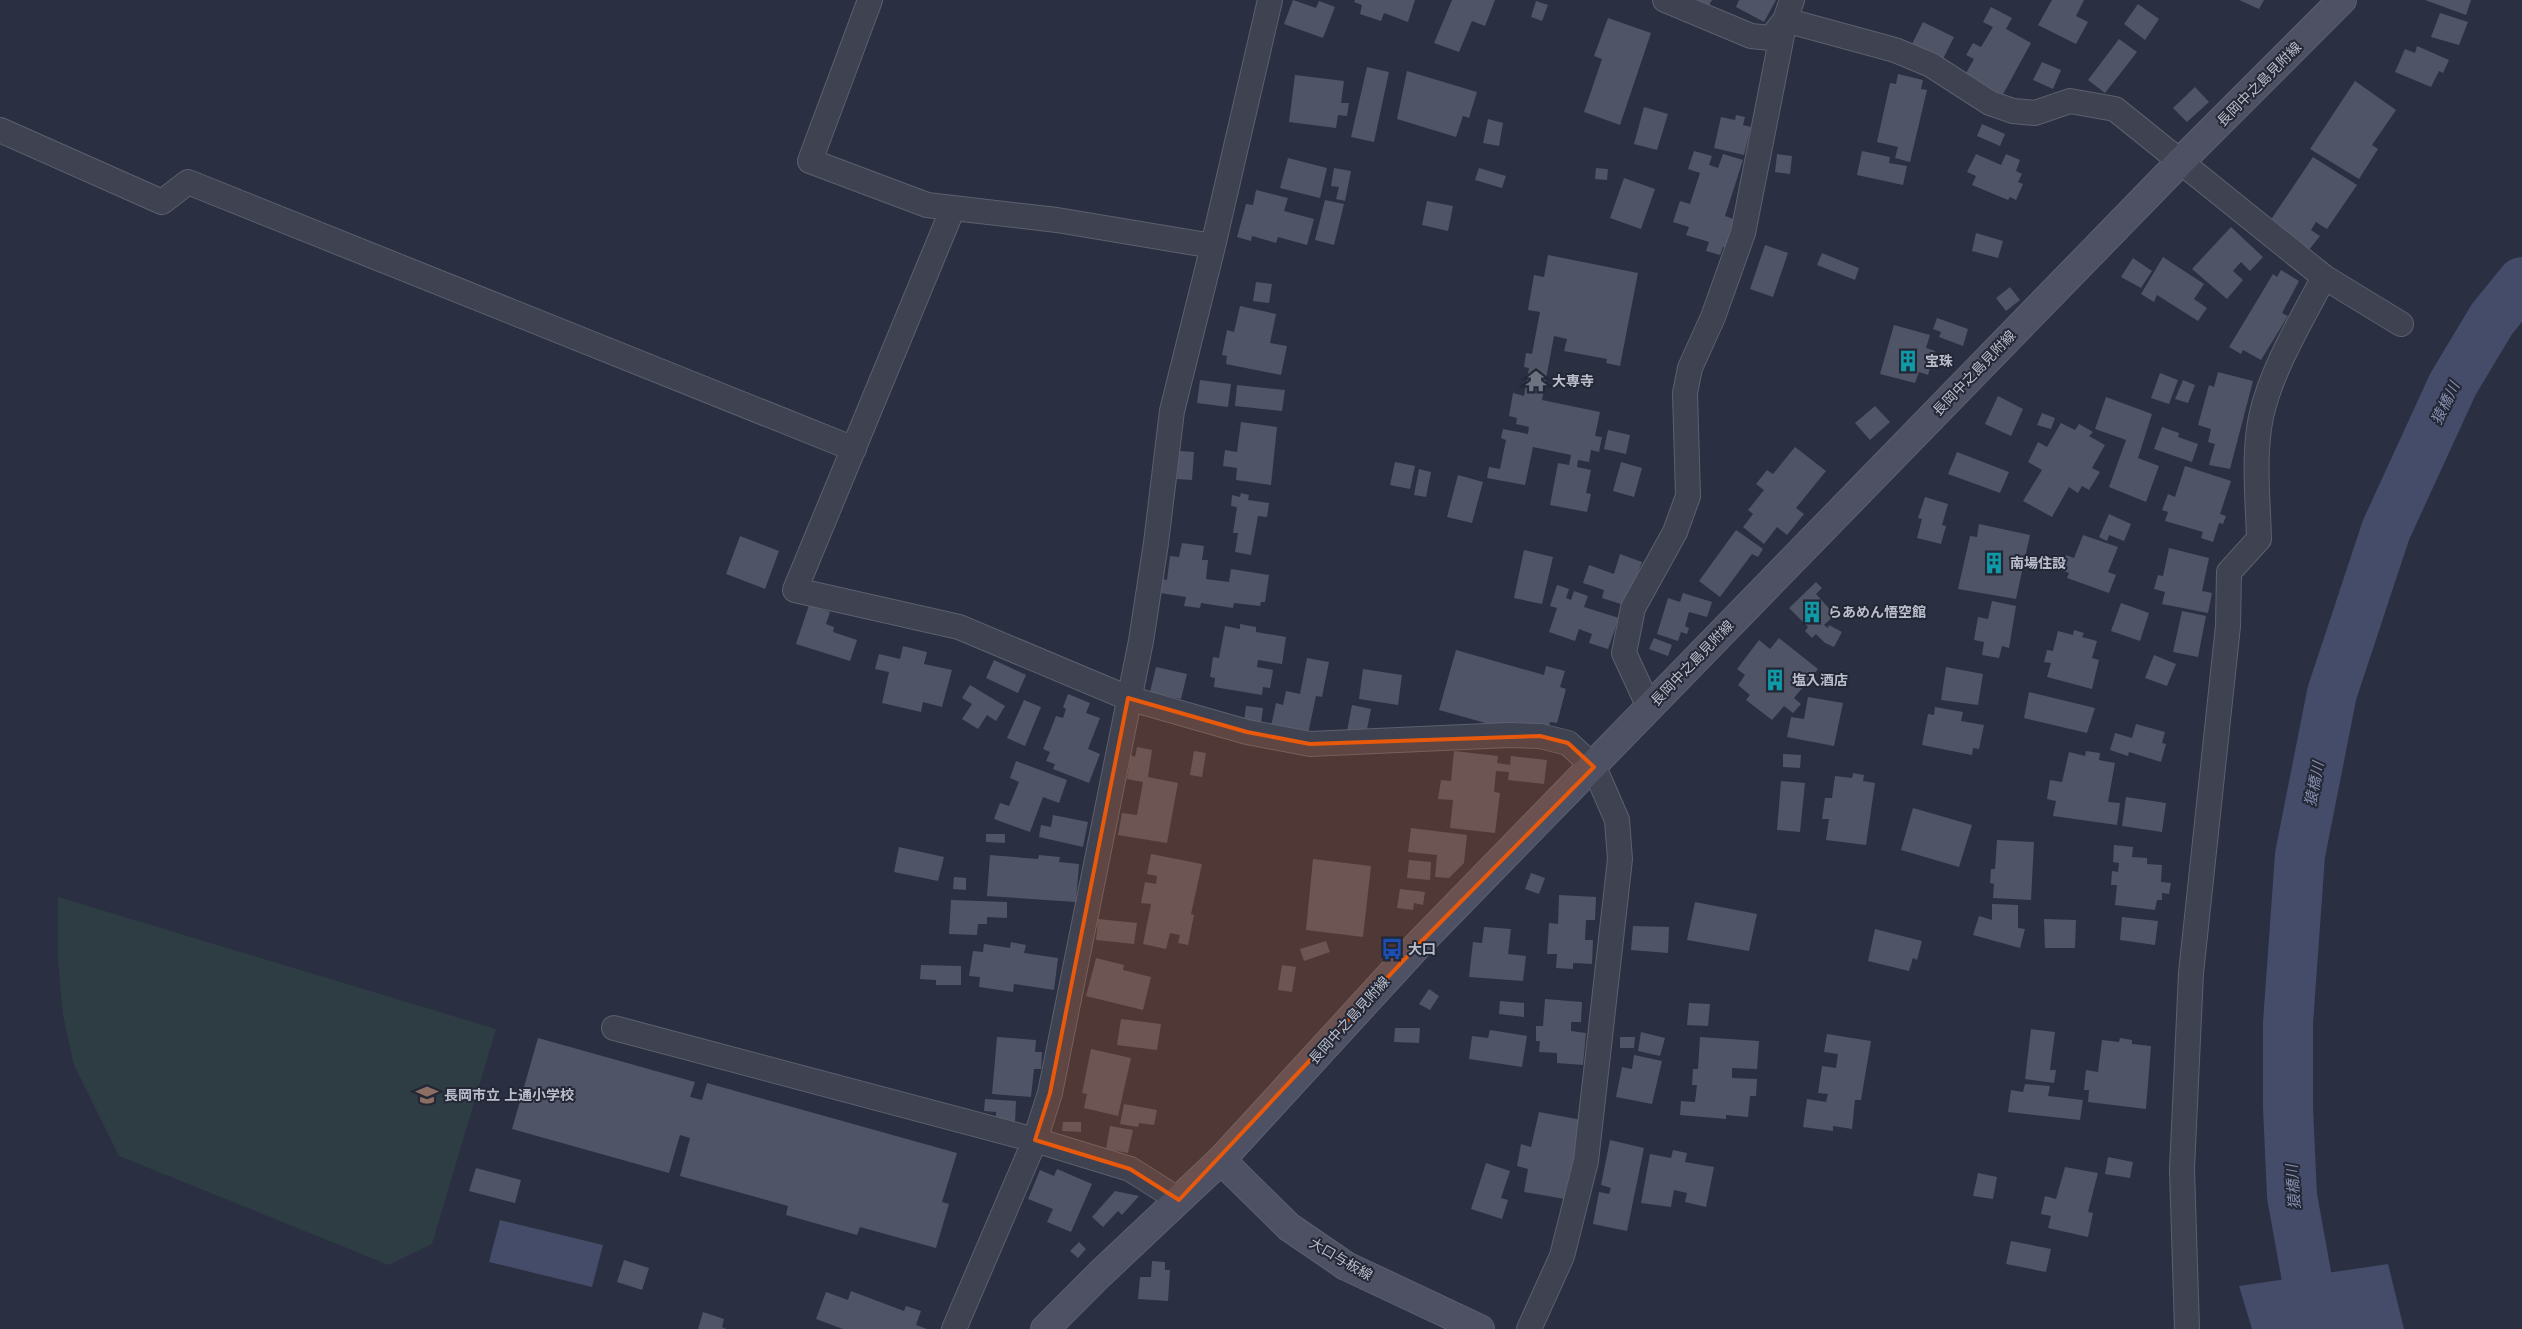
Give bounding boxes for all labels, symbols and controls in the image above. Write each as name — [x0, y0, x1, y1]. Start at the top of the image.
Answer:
street label: 長岡中之島見附線 — [2213, 38, 2305, 130]
street label: 長岡中之島見附線 — [1929, 326, 2019, 420]
building icon: 宝珠 — [1895, 348, 1921, 374]
place label: 宝珠 — [1925, 352, 1953, 370]
temple icon: 大専寺 — [1523, 368, 1549, 394]
place label: 大専寺 — [1552, 372, 1594, 390]
water label: 猿橋川 — [2427, 377, 2464, 427]
building icon: 南場住設 — [1981, 550, 2007, 576]
place label: 南場住設 — [2010, 554, 2066, 572]
building icon: らあめん悟空館 — [1799, 599, 1825, 625]
place label: らあめん悟空館 — [1828, 603, 1926, 621]
street label: 長岡中之島見附線 — [1647, 616, 1737, 710]
building icon: 塩入酒店 — [1762, 667, 1788, 693]
place label: 塩入酒店 — [1792, 671, 1848, 689]
water label: 猿橋川 — [2300, 758, 2328, 808]
bus stop icon: 大口 — [1379, 936, 1405, 962]
place label: 大口 — [1408, 940, 1436, 958]
street label: 長岡中之島見附線 — [1305, 972, 1393, 1068]
school or university icon: 長岡市立 上通小学校 — [414, 1082, 440, 1108]
place label: 長岡市立 上通小学校 — [444, 1086, 574, 1104]
water label: 猿橋川 — [2282, 1162, 2304, 1210]
street label: 大口与板線 — [1306, 1234, 1376, 1284]

